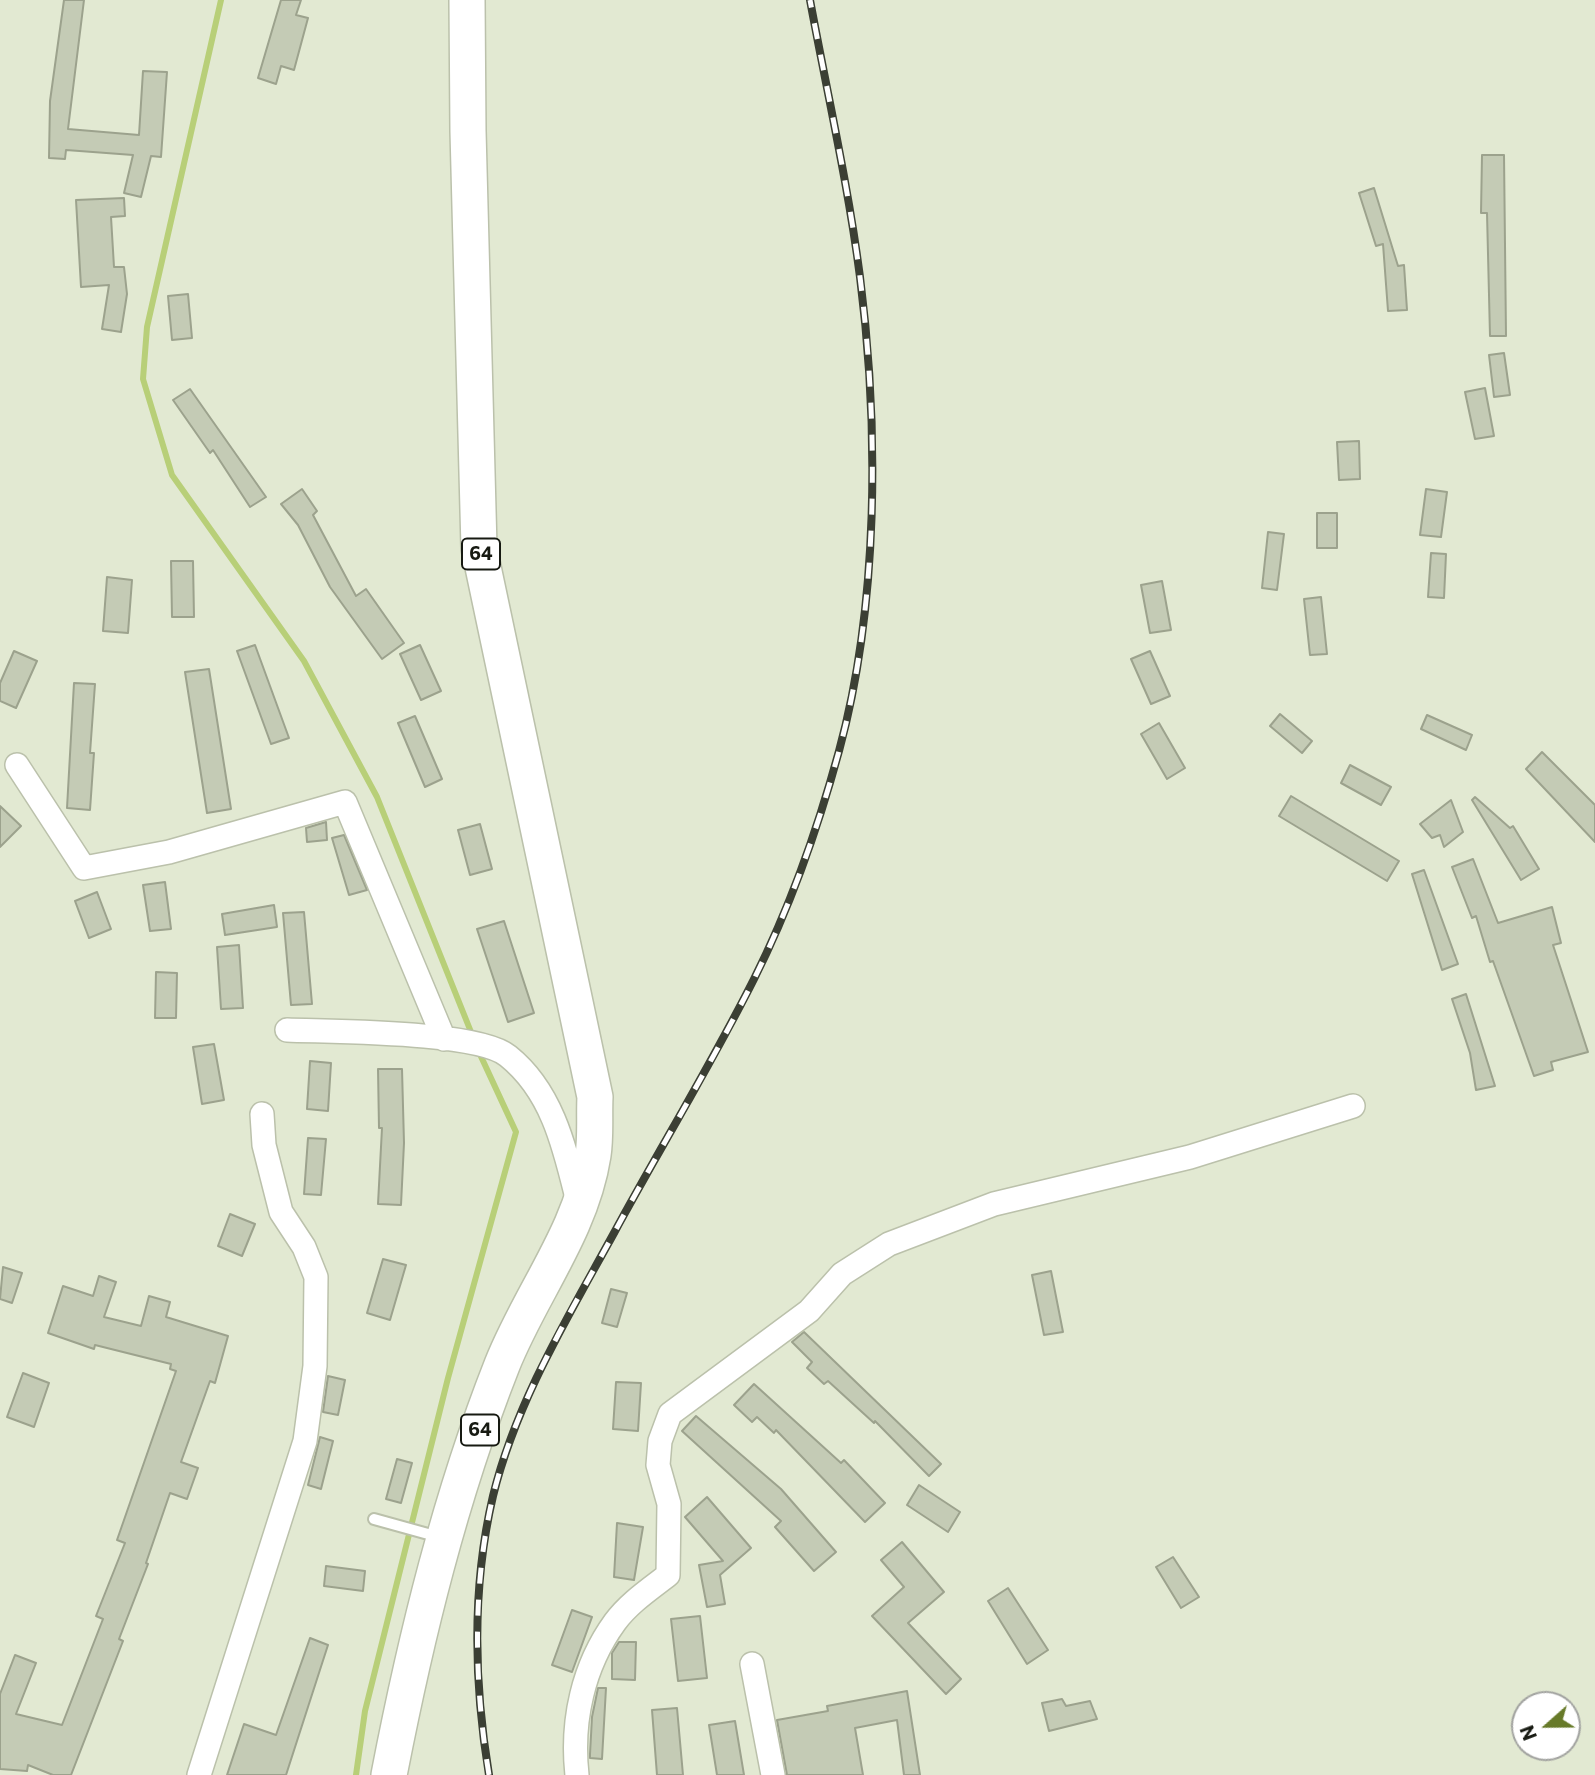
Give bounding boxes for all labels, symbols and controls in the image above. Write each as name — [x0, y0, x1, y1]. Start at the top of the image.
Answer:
road number: 64 — [462, 538, 500, 569]
road number: 64 — [461, 1414, 499, 1446]
north arrow — [1511, 1691, 1581, 1761]
text: N — [1515, 1722, 1541, 1744]

